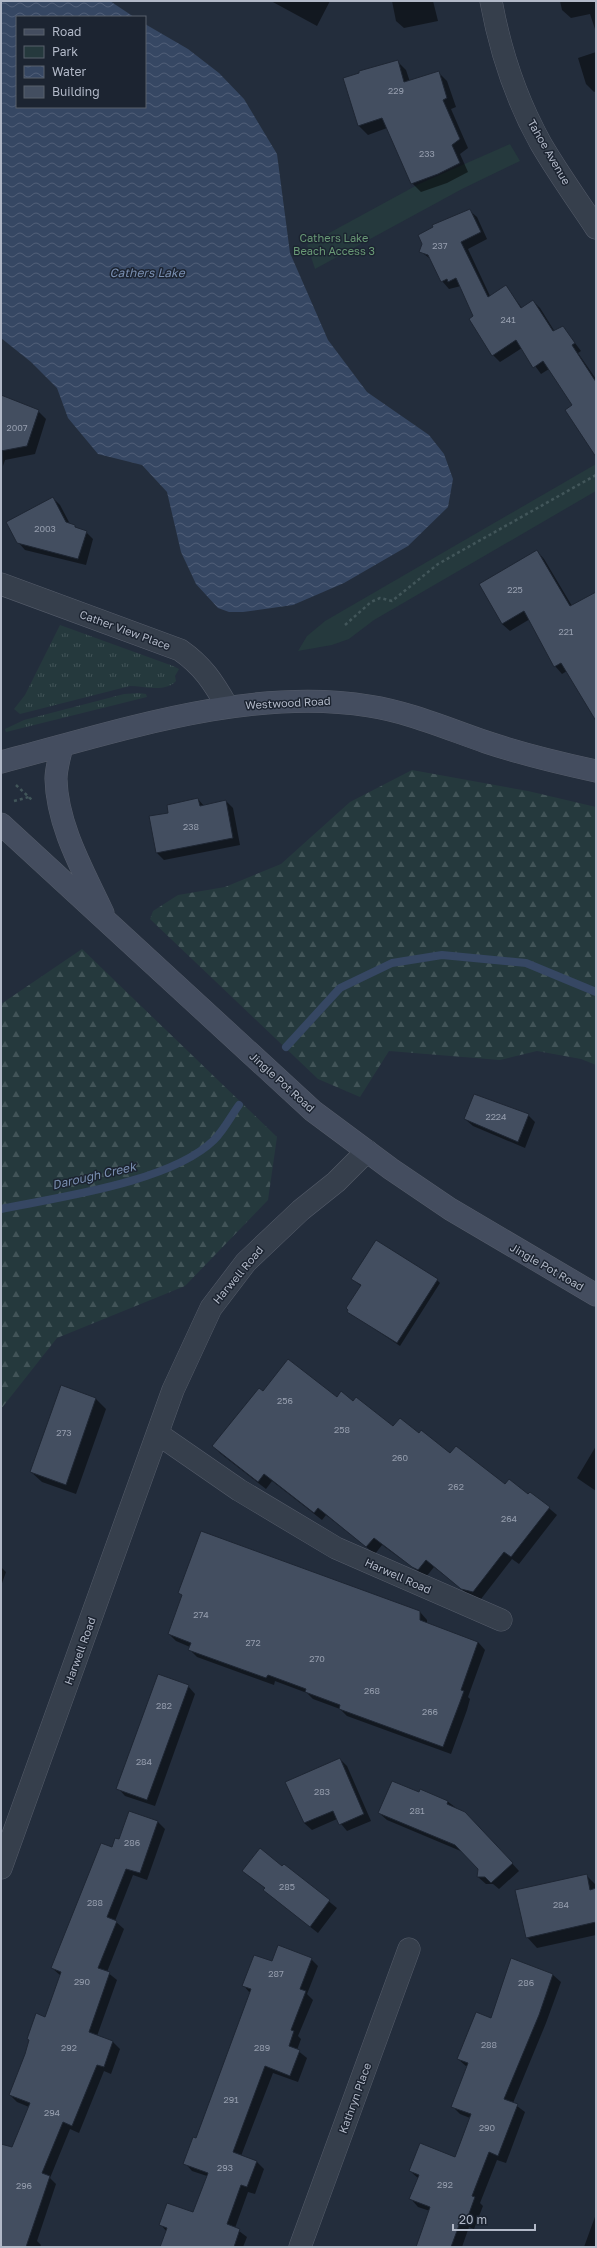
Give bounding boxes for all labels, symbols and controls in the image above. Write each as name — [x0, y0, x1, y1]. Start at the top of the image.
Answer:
legend — [16, 16, 146, 108]
text: Road — [52, 24, 81, 39]
text: Park — [52, 44, 78, 59]
text: Water — [52, 64, 86, 79]
text: Building — [52, 84, 100, 99]
house number: 229 — [388, 85, 404, 96]
street label: Tahoe Avenue — [525, 117, 573, 187]
house number: 233 — [419, 148, 435, 159]
park label: Cathers Lake Beach Access 3 — [293, 231, 375, 257]
house number: 237 — [432, 240, 448, 251]
water label: Cathers Lake — [109, 265, 186, 280]
house number: 241 — [500, 314, 516, 325]
house number: 2007 — [6, 422, 28, 433]
house number: 2003 — [34, 523, 56, 534]
house number: 225 — [507, 584, 523, 595]
street label: Cather View Place — [78, 607, 172, 652]
house number: 221 — [559, 626, 574, 637]
street label: Westwood Road — [245, 694, 331, 711]
house number: 238 — [183, 821, 199, 832]
street label: Jingle Pot Road — [247, 1049, 317, 1114]
house number: 2224 — [485, 1111, 507, 1122]
water label: Darough Creek — [51, 1158, 138, 1192]
street label: Jingle Pot Road — [508, 1240, 586, 1293]
street label: Harwell Road — [210, 1243, 265, 1306]
house number: 256 — [277, 1395, 293, 1406]
house number: 258 — [334, 1424, 350, 1435]
house number: 273 — [56, 1427, 72, 1438]
house number: 260 — [392, 1452, 409, 1463]
house number: 262 — [448, 1481, 464, 1492]
house number: 264 — [501, 1513, 518, 1524]
street label: Harwell Road — [363, 1555, 433, 1596]
house number: 274 — [193, 1609, 209, 1620]
street label: Harwell Road — [61, 1615, 98, 1686]
house number: 272 — [245, 1637, 261, 1648]
house number: 270 — [309, 1653, 325, 1664]
house number: 268 — [364, 1685, 380, 1696]
house number: 282 — [156, 1700, 172, 1711]
house number: 266 — [422, 1706, 438, 1717]
house number: 284 — [136, 1756, 153, 1767]
house number: 283 — [314, 1786, 330, 1797]
house number: 281 — [409, 1805, 425, 1816]
house number: 286 — [124, 1837, 140, 1848]
house number: 285 — [279, 1881, 295, 1892]
house number: 288 — [87, 1897, 103, 1908]
house number: 284 — [553, 1899, 570, 1910]
house number: 287 — [268, 1968, 284, 1979]
house number: 290 — [74, 1976, 91, 1987]
house number: 286 — [518, 1977, 534, 1988]
house number: 288 — [481, 2039, 497, 2050]
house number: 292 — [61, 2042, 77, 2053]
house number: 289 — [254, 2042, 270, 2053]
street label: Kathryn Place — [336, 2061, 373, 2135]
house number: 291 — [223, 2094, 239, 2105]
house number: 294 — [44, 2107, 61, 2118]
house number: 290 — [479, 2122, 496, 2133]
house number: 293 — [217, 2162, 233, 2173]
house number: 292 — [437, 2179, 453, 2190]
house number: 296 — [16, 2180, 32, 2191]
scale bar — [453, 2206, 535, 2232]
text: 20 m — [459, 2212, 487, 2227]

